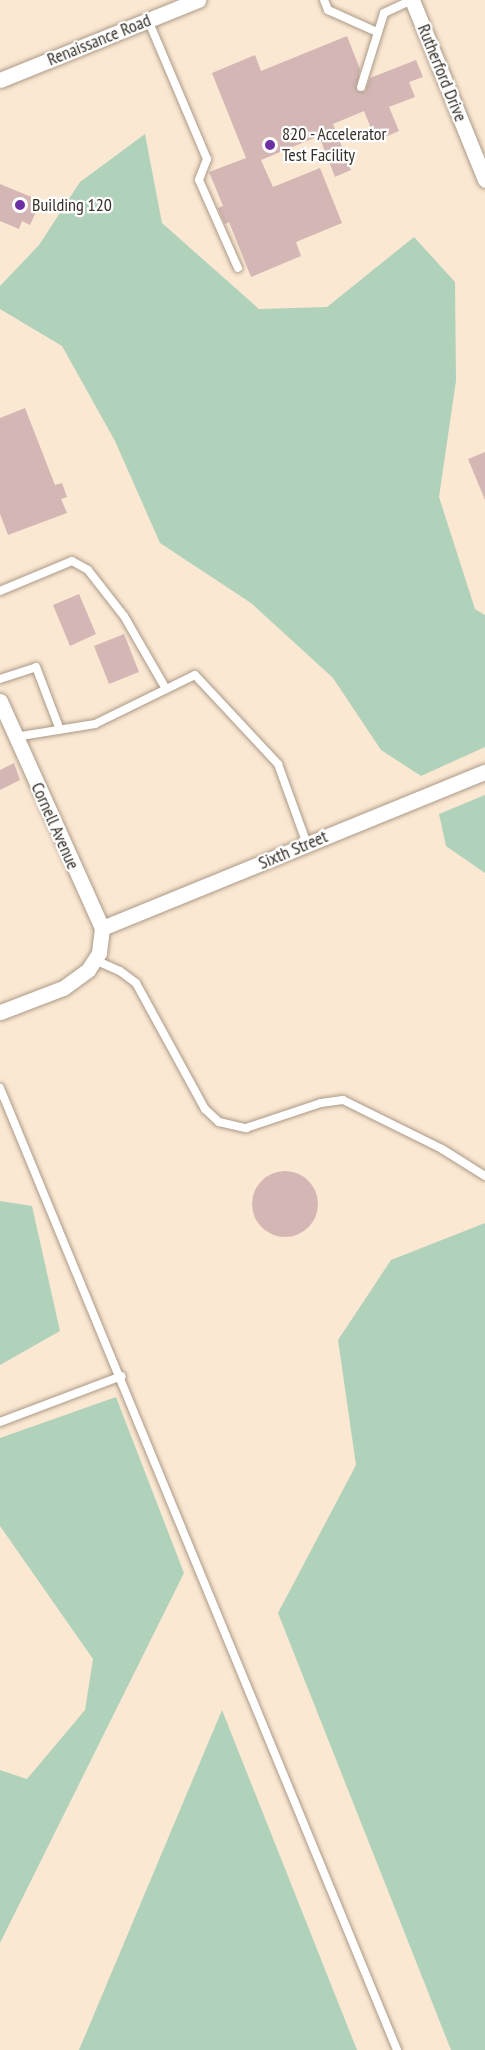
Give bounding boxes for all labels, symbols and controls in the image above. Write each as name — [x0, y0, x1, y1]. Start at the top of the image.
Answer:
street label: Renaissance Road — [44, 9, 154, 71]
street label: Rutherford Drive — [413, 21, 471, 125]
place label: 820 - Accelerator Test Facility — [282, 124, 388, 166]
marker: 820 - Accelerator Test Facility — [263, 138, 277, 152]
place label: Building 120 — [32, 194, 112, 216]
marker: Building 120 — [13, 198, 27, 212]
street label: Cornell Avenue — [26, 779, 84, 873]
street label: Sixth Street — [255, 826, 331, 874]

